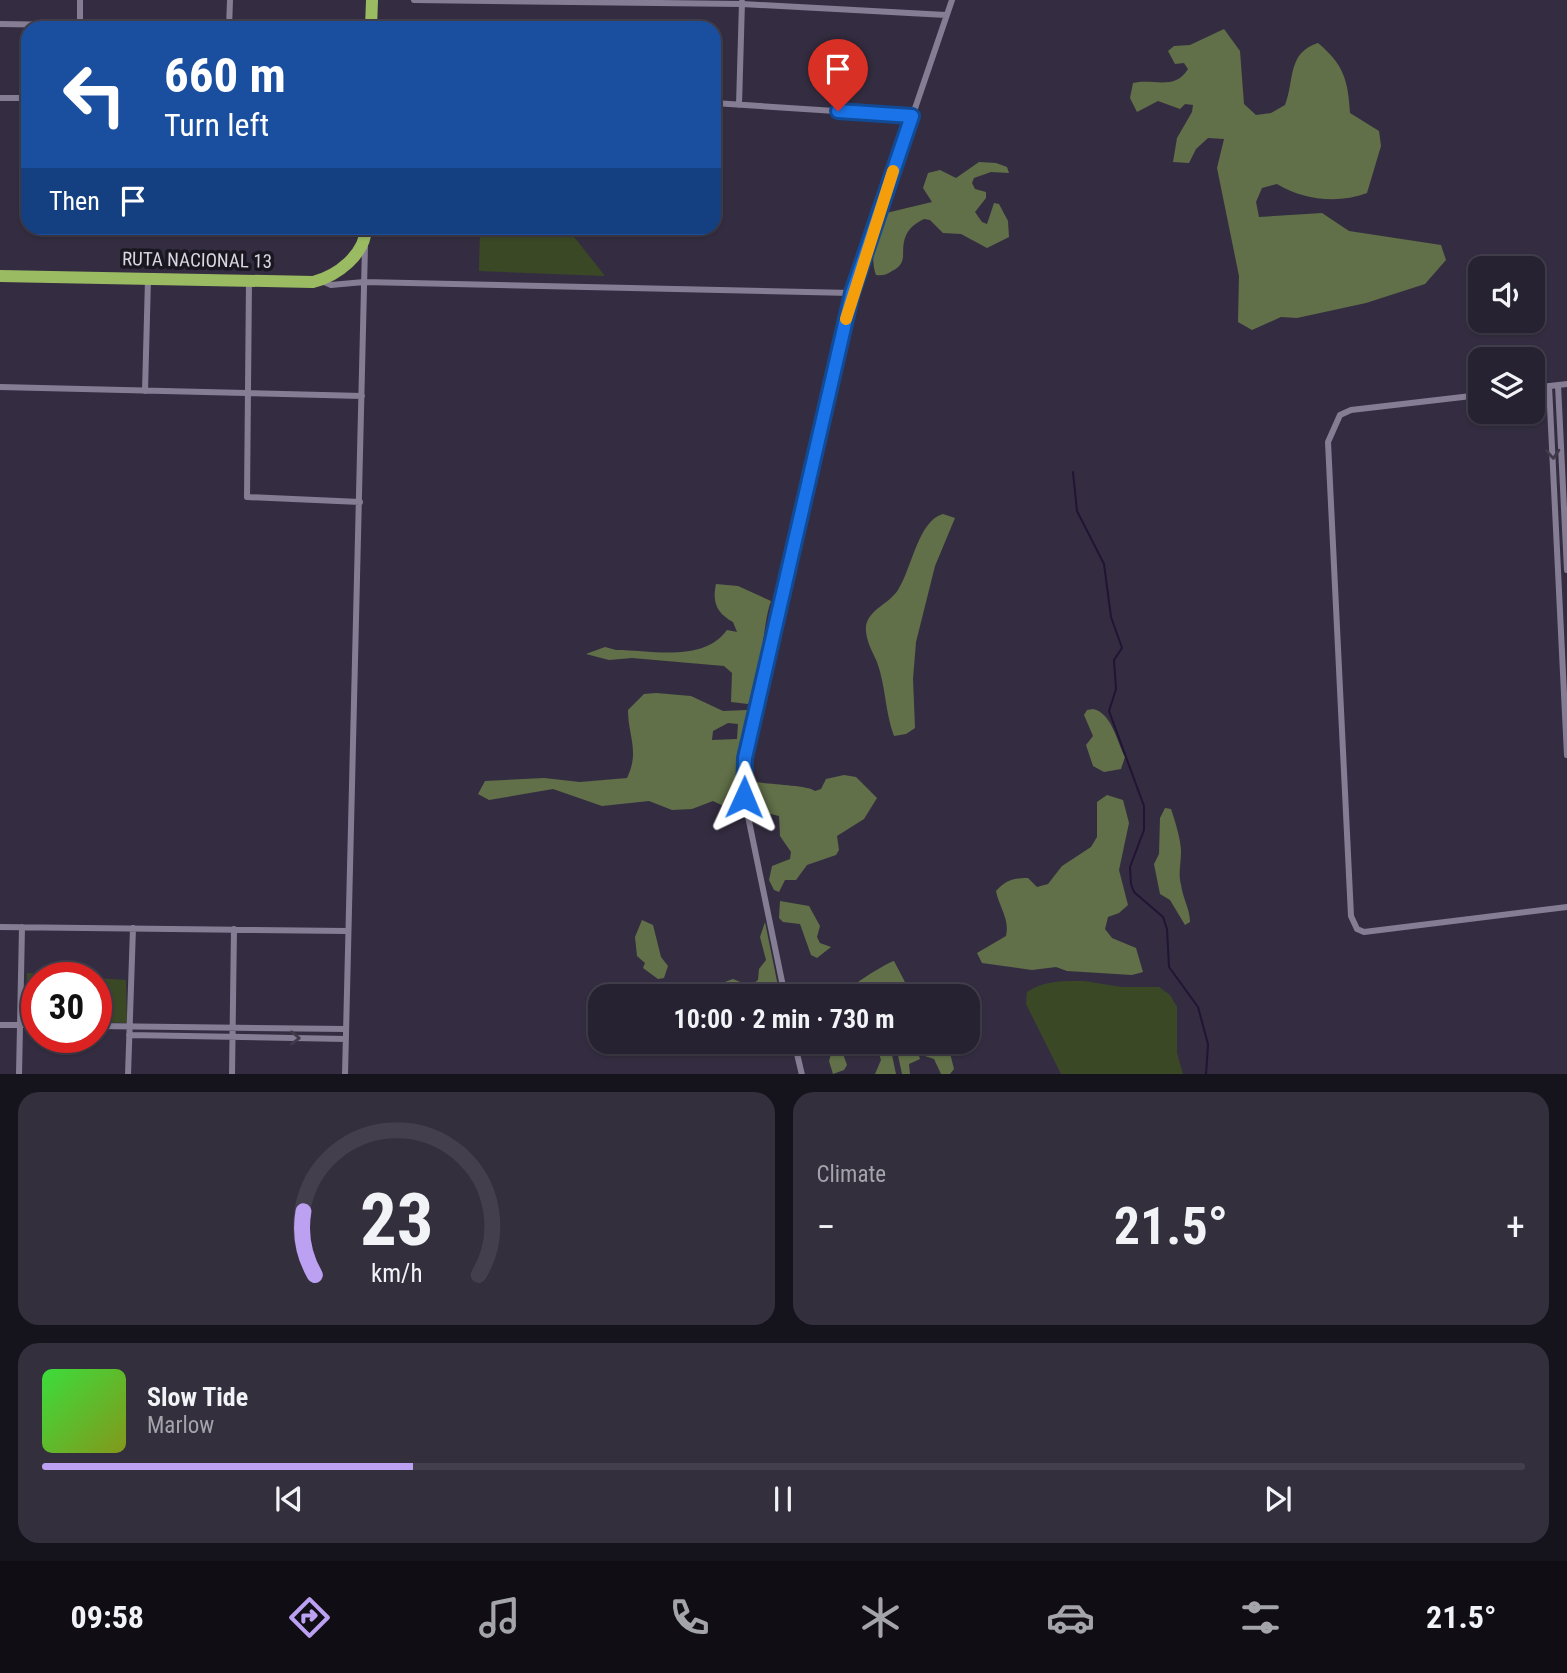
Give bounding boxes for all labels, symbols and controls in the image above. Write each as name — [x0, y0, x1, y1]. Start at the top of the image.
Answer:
pin — [808, 39, 868, 111]
text: 660 m — [164, 47, 286, 104]
icon: left — [49, 49, 140, 140]
icon: arrive — [819, 50, 857, 88]
text: Turn left — [164, 106, 269, 144]
icon: arrive — [114, 182, 152, 220]
text: Then — [49, 186, 100, 216]
street label: RUTA NACIONAL 13 — [122, 247, 272, 273]
map controls — [1468, 256, 1545, 424]
button: sound — [1468, 256, 1545, 333]
button: layers — [1468, 347, 1545, 424]
one-way arrow — [1545, 449, 1560, 460]
position arrow — [707, 760, 781, 834]
speed limit sign: 30 — [21, 962, 112, 1053]
text: 10:00 · 2 min · 730 m — [674, 1004, 894, 1034]
one-way arrow — [291, 1030, 301, 1046]
text: Climate — [817, 1161, 886, 1188]
text: 23 — [359, 1177, 433, 1263]
text: 21.5° — [1114, 1196, 1228, 1257]
text: − — [817, 1205, 836, 1249]
text: + — [1506, 1205, 1525, 1249]
text: km/h — [371, 1258, 422, 1287]
text: Slow Tide — [147, 1382, 248, 1412]
text: Marlow — [147, 1412, 214, 1439]
icon: previous — [270, 1480, 308, 1518]
icon: pause — [764, 1480, 802, 1518]
icon: next — [1259, 1480, 1297, 1518]
icon: directions — [285, 1593, 334, 1642]
icon: music — [475, 1593, 524, 1642]
icon: phone — [665, 1593, 714, 1642]
icon: climate — [856, 1593, 905, 1642]
icon: car — [1046, 1593, 1095, 1642]
icon: filters — [1236, 1593, 1285, 1642]
text: 09:58 — [71, 1598, 144, 1636]
text: 21.5° — [1426, 1598, 1496, 1636]

